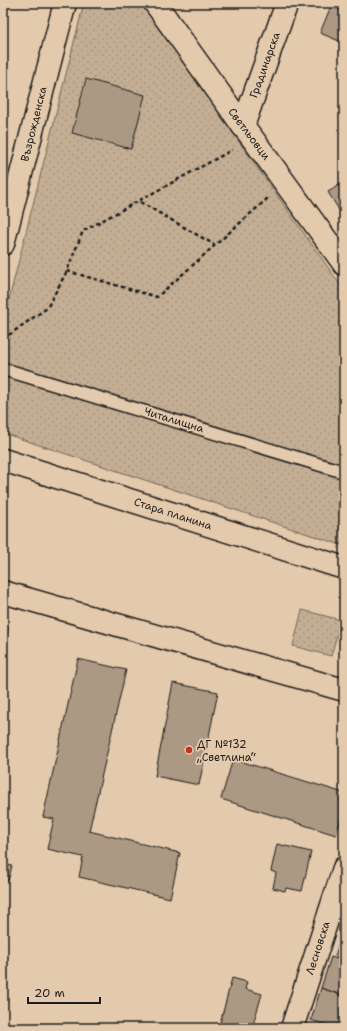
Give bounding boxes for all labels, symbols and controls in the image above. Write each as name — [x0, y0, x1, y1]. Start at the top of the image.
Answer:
street label: Градинарска — [246, 30, 284, 100]
street label: Възрожденска — [17, 85, 51, 163]
street label: Светльовци — [224, 105, 274, 163]
street label: Читалищна — [142, 404, 206, 436]
street label: Стара планина — [132, 494, 214, 534]
place label: ДГ №132 „Светлина“ — [196, 737, 256, 765]
marker: ДГ №132 „Светлина“ — [184, 745, 194, 755]
street label: Лесновска — [302, 919, 334, 977]
scale bar — [28, 979, 100, 1005]
text: 20 m — [34, 985, 65, 1001]

